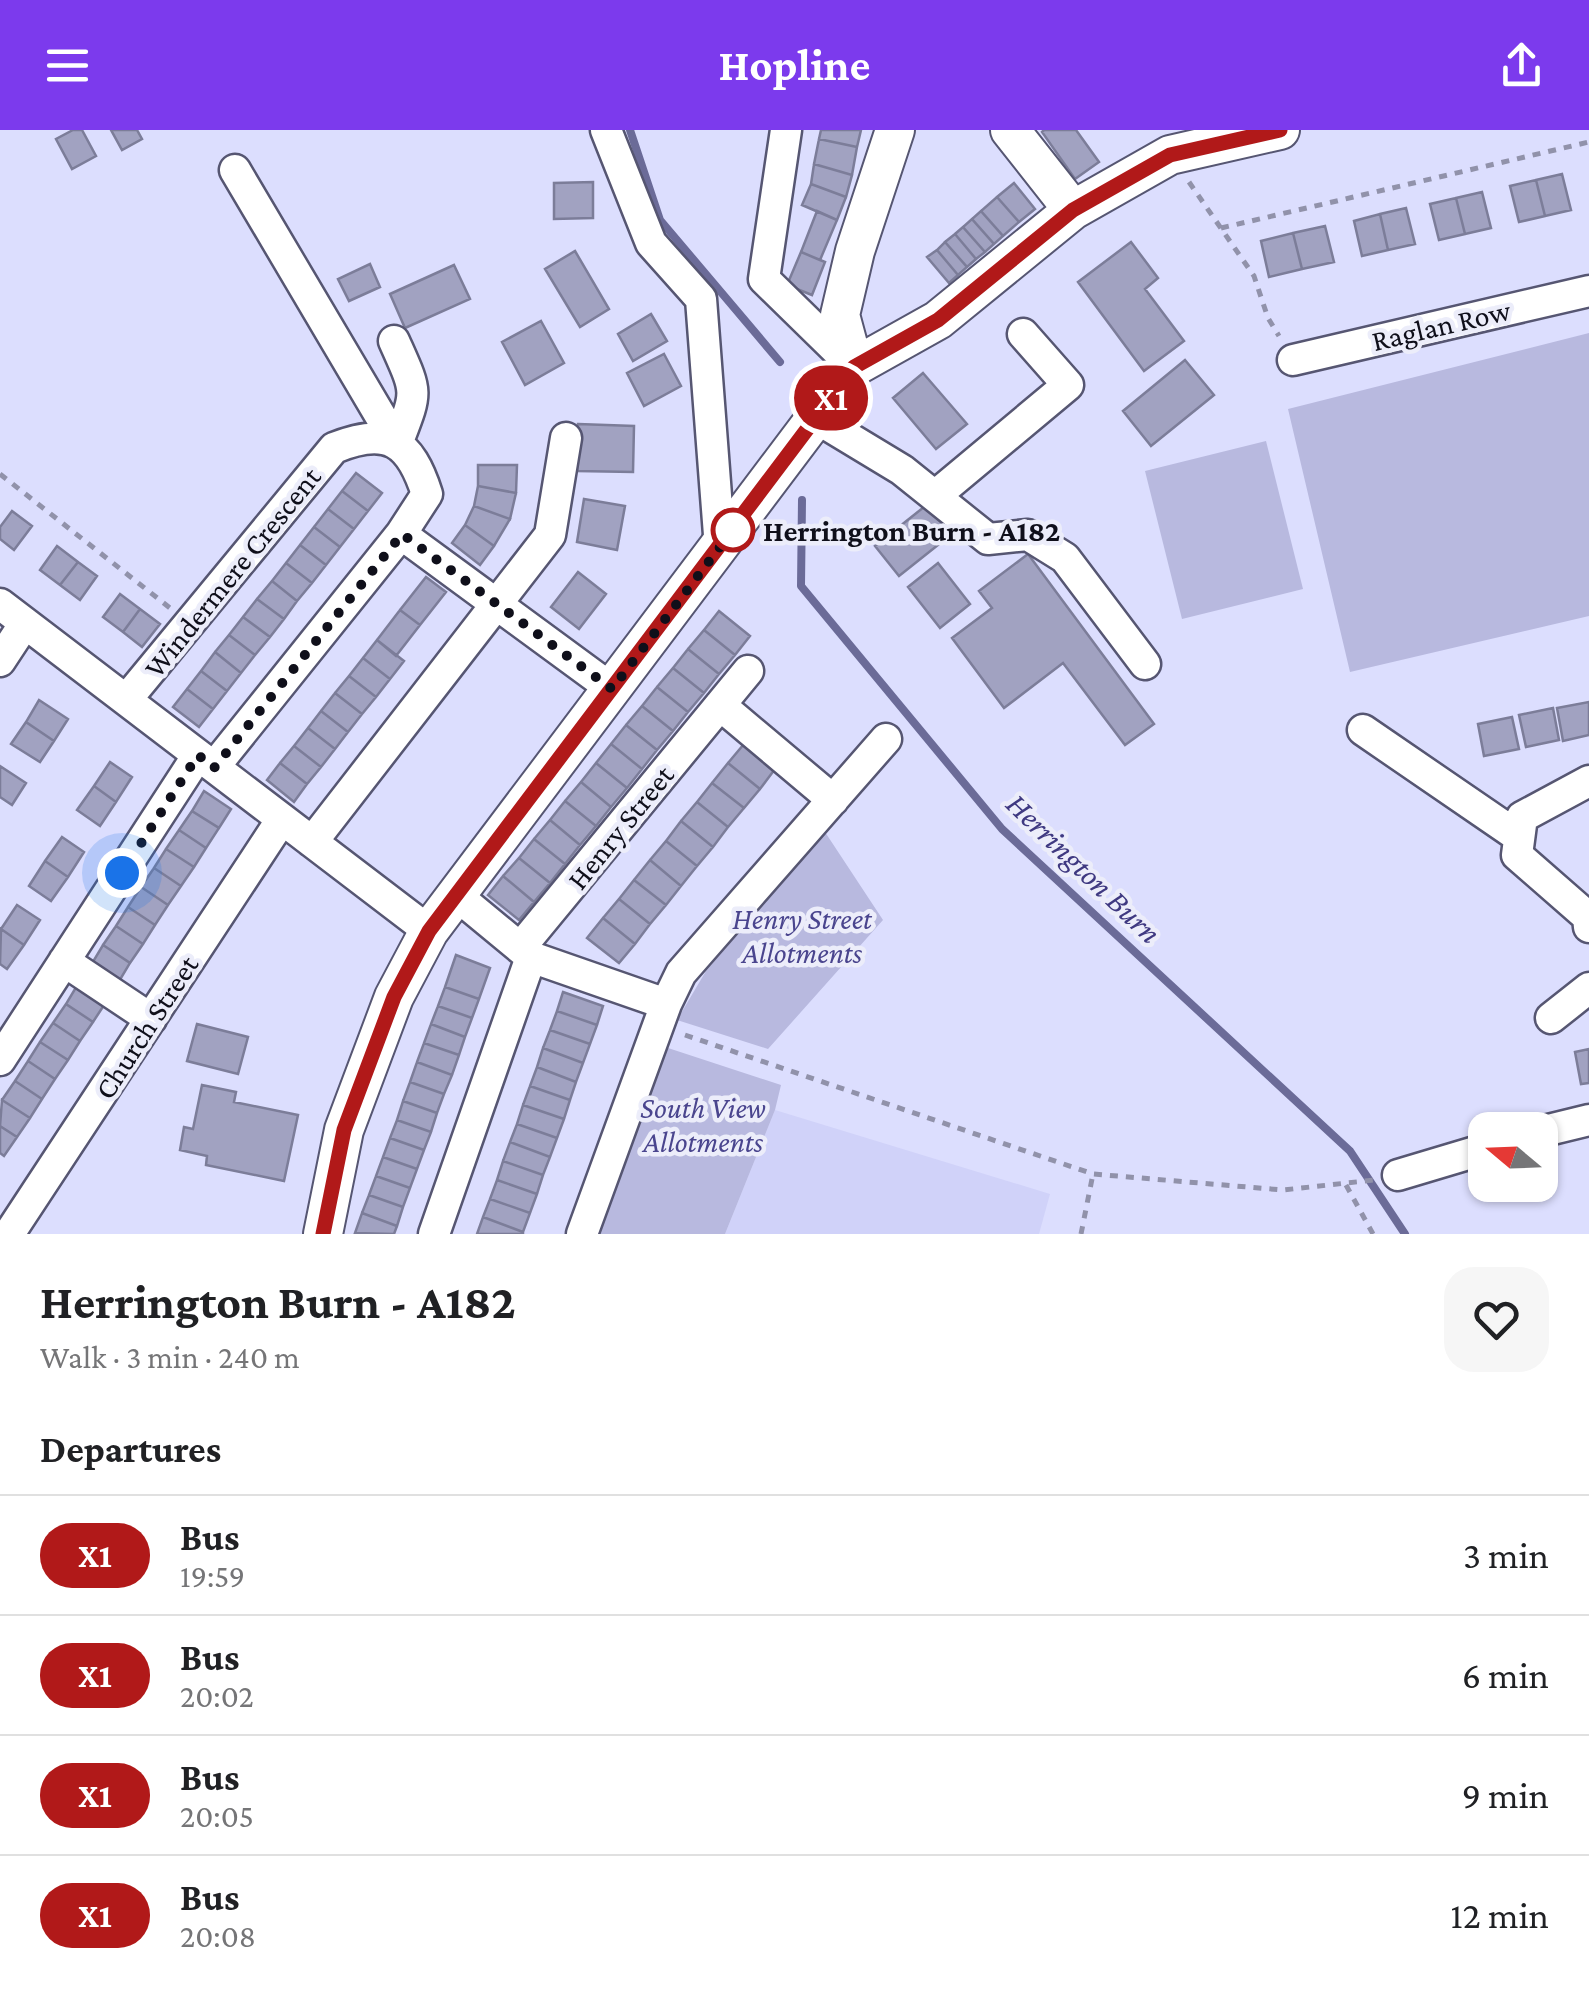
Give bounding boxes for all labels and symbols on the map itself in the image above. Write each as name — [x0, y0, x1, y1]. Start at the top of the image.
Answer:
street label: Raglan Row — [1368, 293, 1515, 358]
line badge: X1 — [786, 366, 876, 430]
street label: Windermere Crescent — [137, 459, 328, 684]
marker: Herrington Burn - A182 — [712, 509, 754, 551]
place label: Herrington Burn - A182 — [763, 514, 1060, 547]
street label: Henry Street — [560, 758, 681, 896]
water label: Herrington Burn — [999, 785, 1169, 951]
your location — [97, 848, 147, 898]
park label: Henry Street Allotments — [732, 902, 873, 969]
street label: Church Street — [87, 948, 205, 1105]
park label: South View Allotments — [640, 1091, 766, 1158]
north arrow — [1468, 1112, 1558, 1202]

